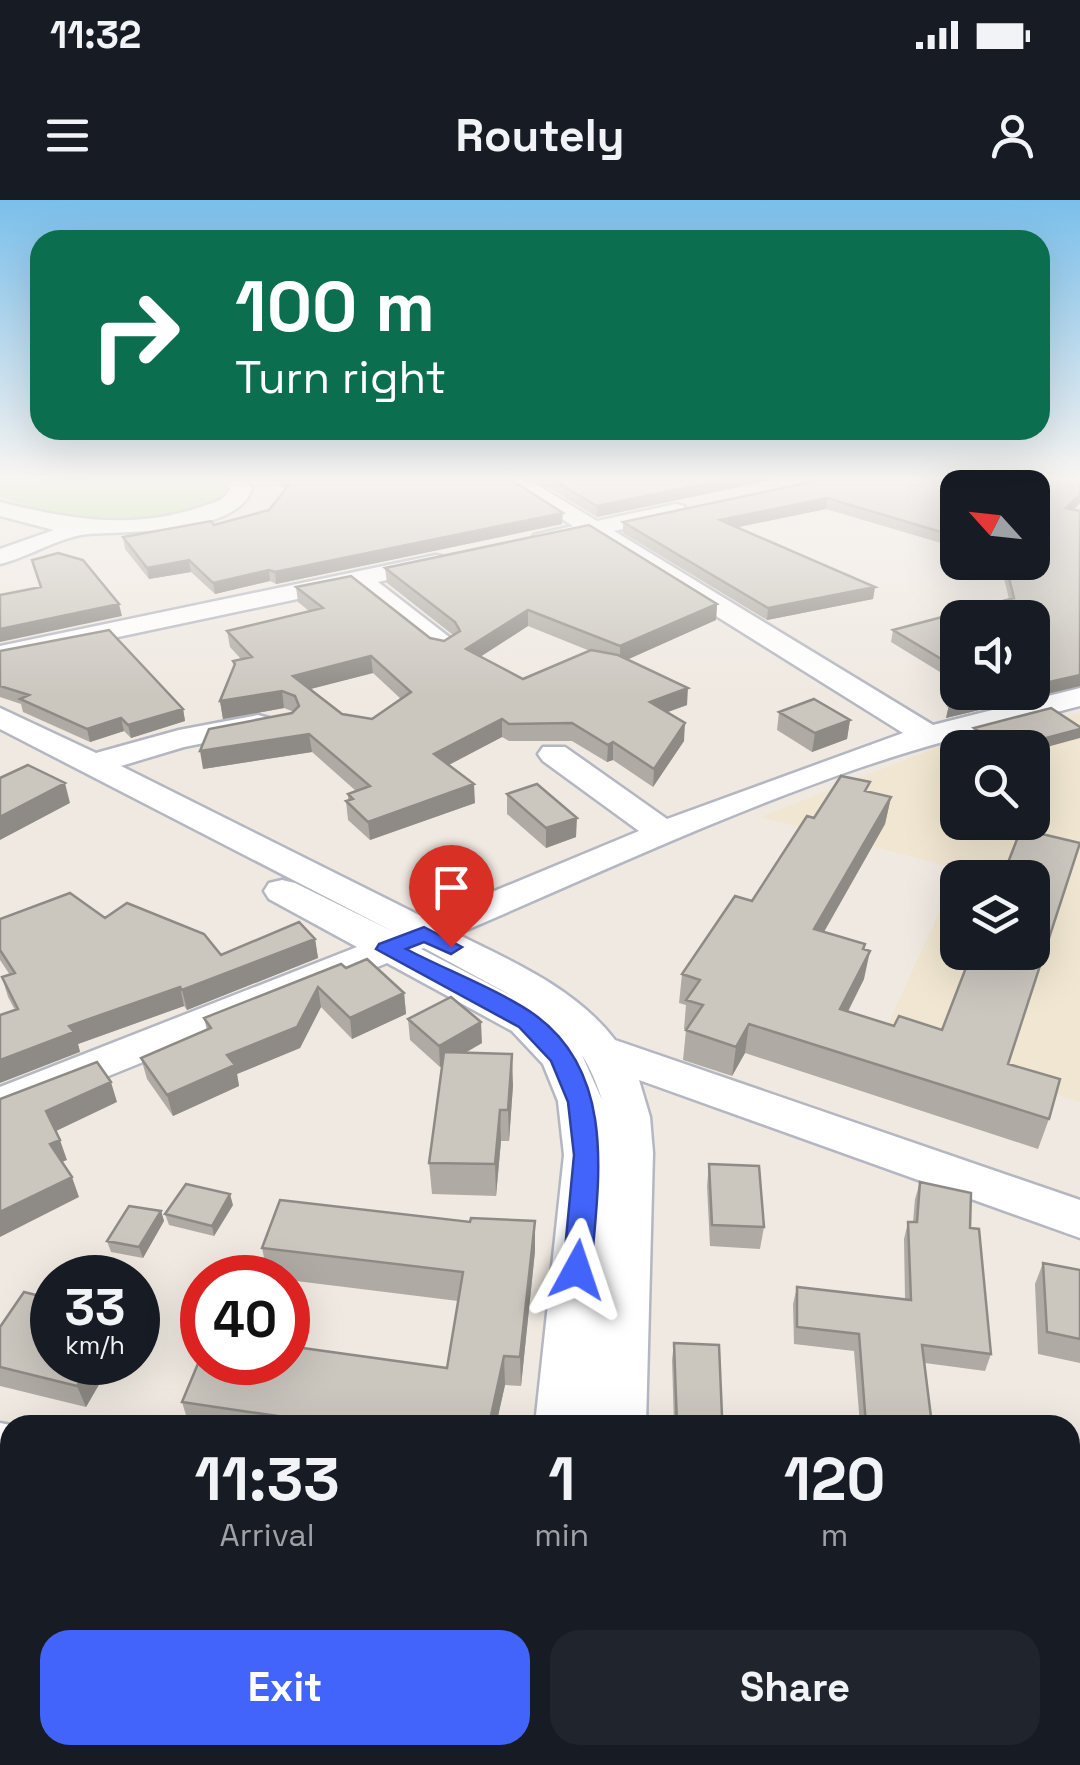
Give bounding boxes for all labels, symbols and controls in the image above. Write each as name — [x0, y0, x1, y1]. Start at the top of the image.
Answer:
text: 11:32 — [50, 11, 141, 59]
text: Routely — [455, 107, 625, 164]
icon: menu — [40, 108, 95, 163]
icon: person — [985, 108, 1040, 163]
text: 100 m — [235, 262, 435, 351]
icon: right — [70, 270, 200, 400]
text: Turn right — [235, 349, 446, 406]
north arrow — [940, 470, 1050, 580]
map controls — [940, 470, 1050, 970]
button: sound — [940, 600, 1050, 710]
button: search — [940, 730, 1050, 840]
pin — [409, 845, 494, 948]
icon: arrive — [424, 860, 479, 915]
button: layers — [940, 860, 1050, 970]
position arrow — [525, 1218, 629, 1322]
speed limit sign: 40 — [180, 1255, 310, 1385]
text: 33 — [65, 1276, 125, 1340]
text: km/h — [65, 1329, 125, 1361]
text: 11:33 — [195, 1441, 340, 1518]
text: 1 — [548, 1441, 575, 1518]
text: 120 — [784, 1441, 885, 1518]
text: Arrival — [220, 1515, 315, 1555]
text: min — [534, 1515, 589, 1555]
text: m — [821, 1515, 848, 1555]
button: Exit — [40, 1630, 530, 1745]
button: Share — [550, 1630, 1040, 1745]

